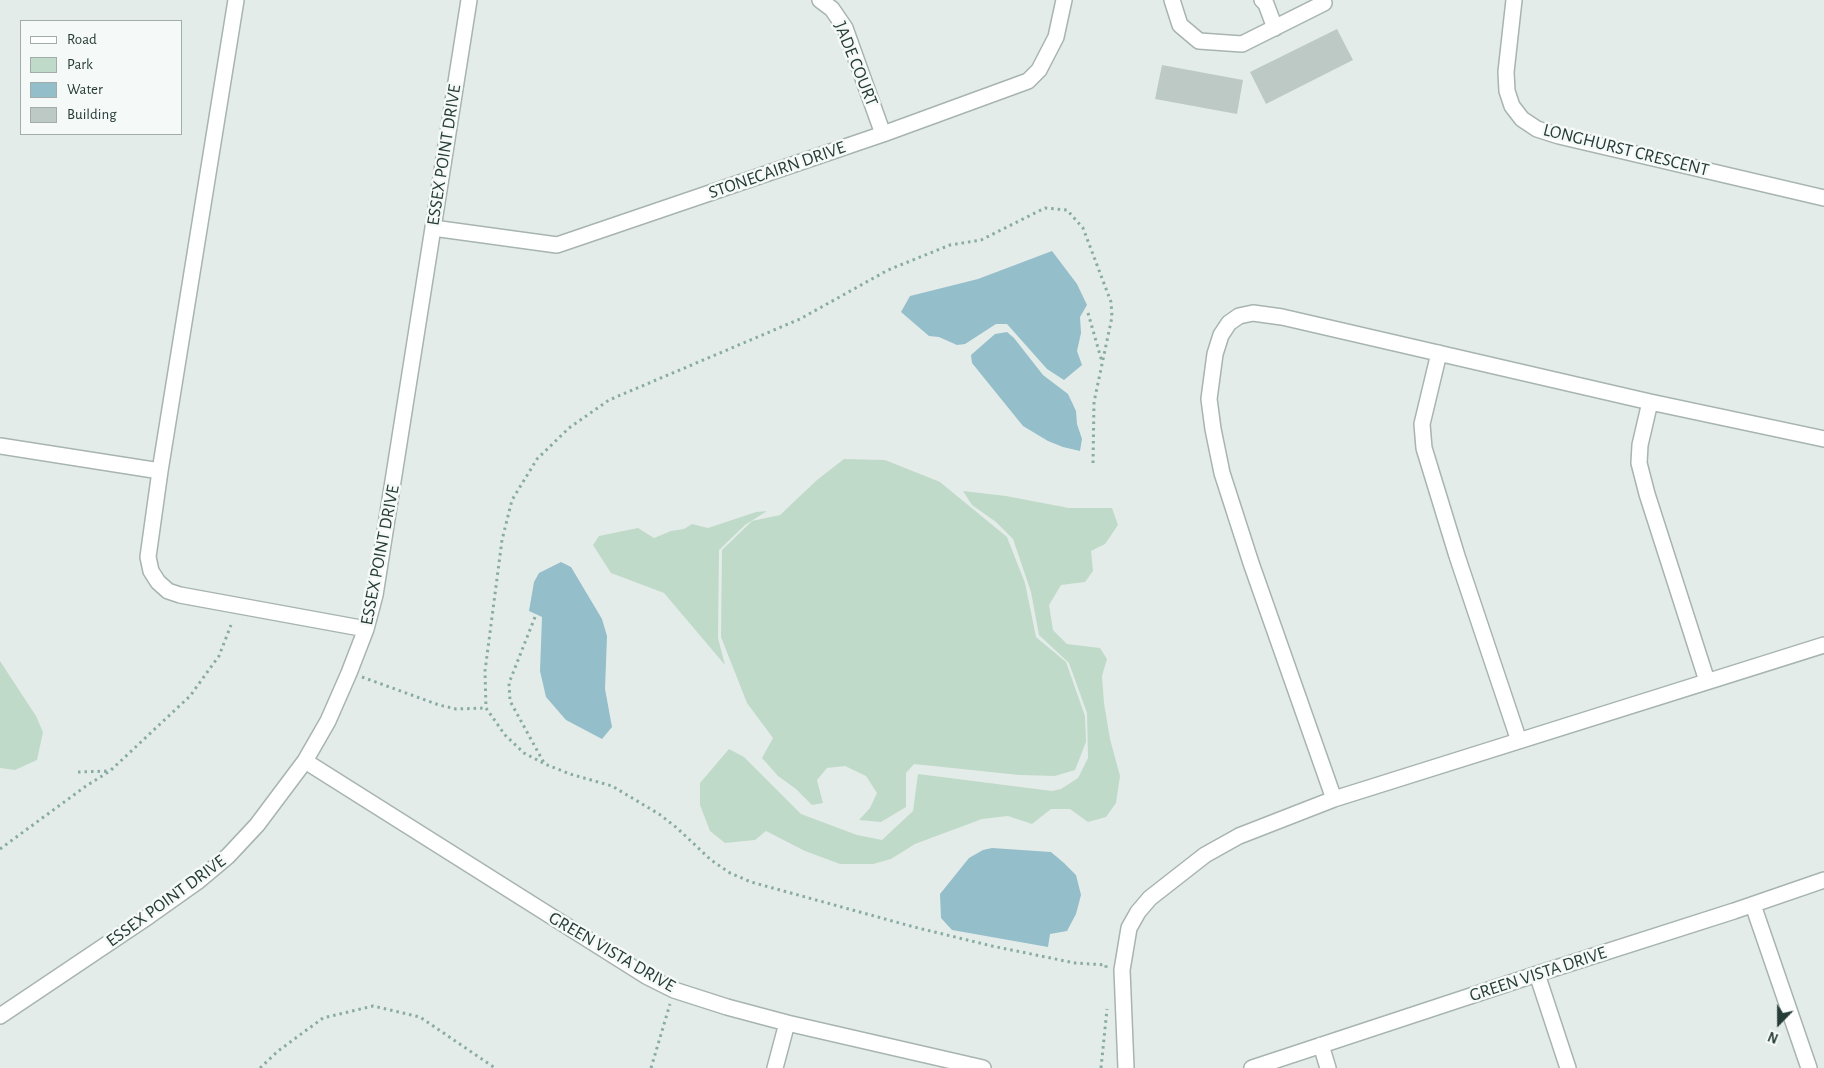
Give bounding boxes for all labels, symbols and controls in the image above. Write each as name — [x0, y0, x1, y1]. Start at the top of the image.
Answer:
street label: JADE COURT — [829, 18, 883, 110]
legend — [20, 20, 182, 135]
text: Road — [67, 32, 97, 47]
text: Park — [67, 57, 93, 72]
text: Water — [67, 82, 103, 97]
street label: ESSEX POINT DRIVE — [422, 83, 466, 227]
text: Building — [67, 107, 117, 122]
street label: LONGHURST CRESCENT — [1541, 119, 1711, 181]
street label: STONECAIRN DRIVE — [706, 136, 848, 204]
street label: ESSEX POINT DRIVE — [356, 483, 404, 627]
street label: ESSEX POINT DRIVE — [102, 850, 230, 952]
street label: GREEN VISTA DRIVE — [545, 907, 679, 997]
street label: GREEN VISTA DRIVE — [1467, 942, 1609, 1006]
north arrow — [1754, 998, 1804, 1048]
text: N — [1766, 1029, 1781, 1045]

